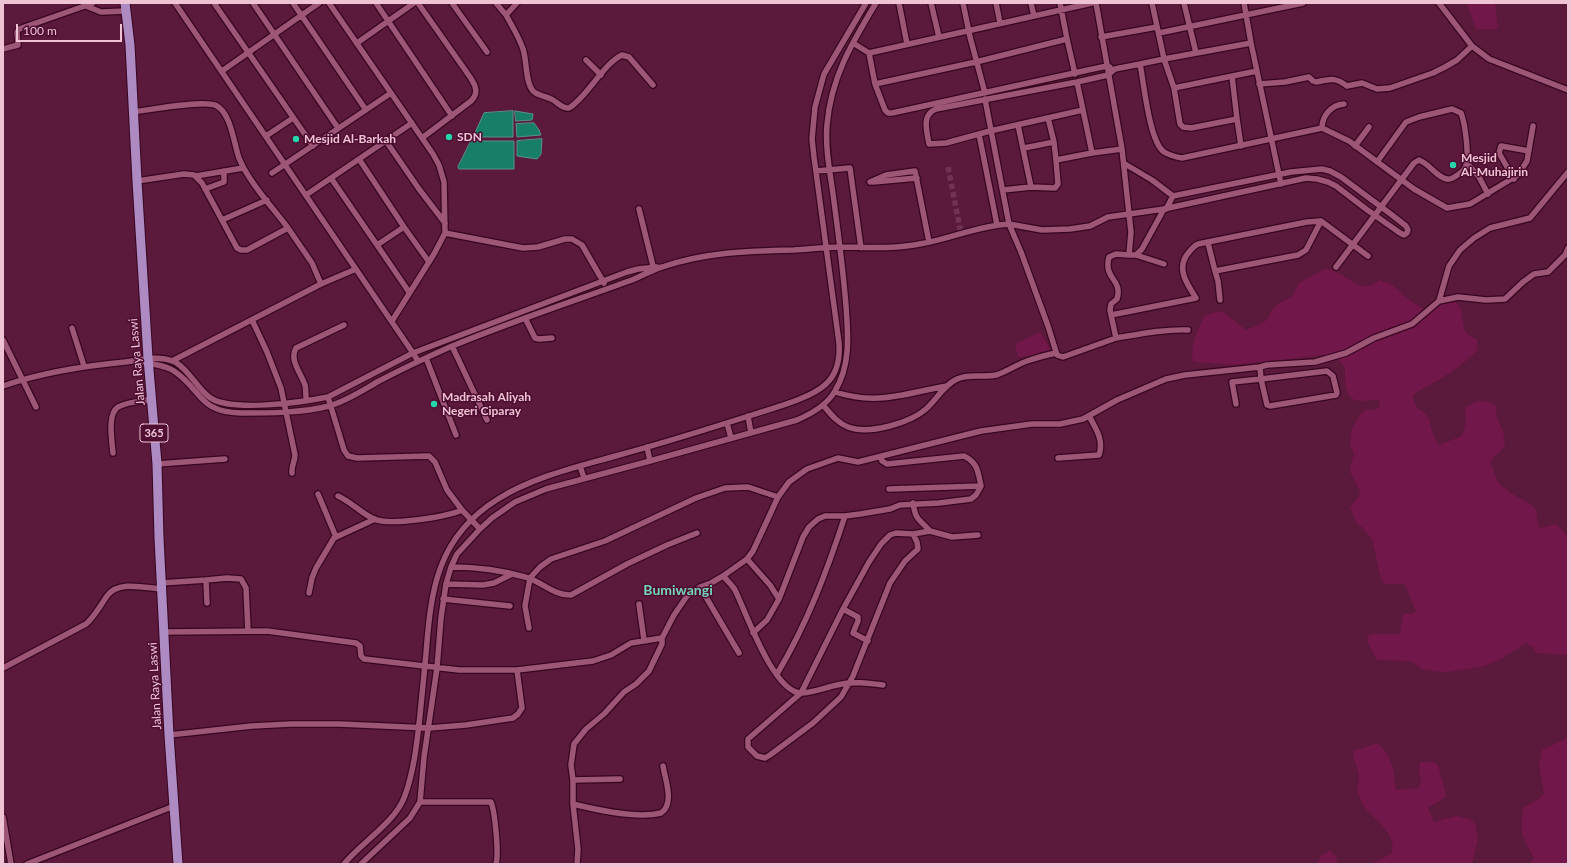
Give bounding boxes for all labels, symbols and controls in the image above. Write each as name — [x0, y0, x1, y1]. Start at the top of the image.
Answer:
scale bar — [18, 16, 124, 42]
text: 100 m — [23, 23, 57, 38]
place label: SDN — [457, 130, 482, 144]
place label: Mesjid Al-Barkah — [304, 132, 396, 146]
marker: SDN — [444, 132, 454, 142]
marker: Mesjid Al-Barkah — [291, 134, 301, 144]
place label: Mesjid Al-Muhajirin — [1461, 151, 1528, 179]
marker: Mesjid Al-Muhajirin — [1448, 160, 1458, 170]
street label: Jalan Raya Laswi — [126, 318, 148, 406]
place label: Madrasah Aliyah Negeri Ciparay — [442, 390, 531, 418]
marker: Madrasah Aliyah Negeri Ciparay — [429, 399, 439, 409]
road number: 365 — [140, 424, 168, 442]
district label: Bumiwangi — [643, 582, 713, 598]
street label: Jalan Raya Laswi — [146, 642, 164, 730]

